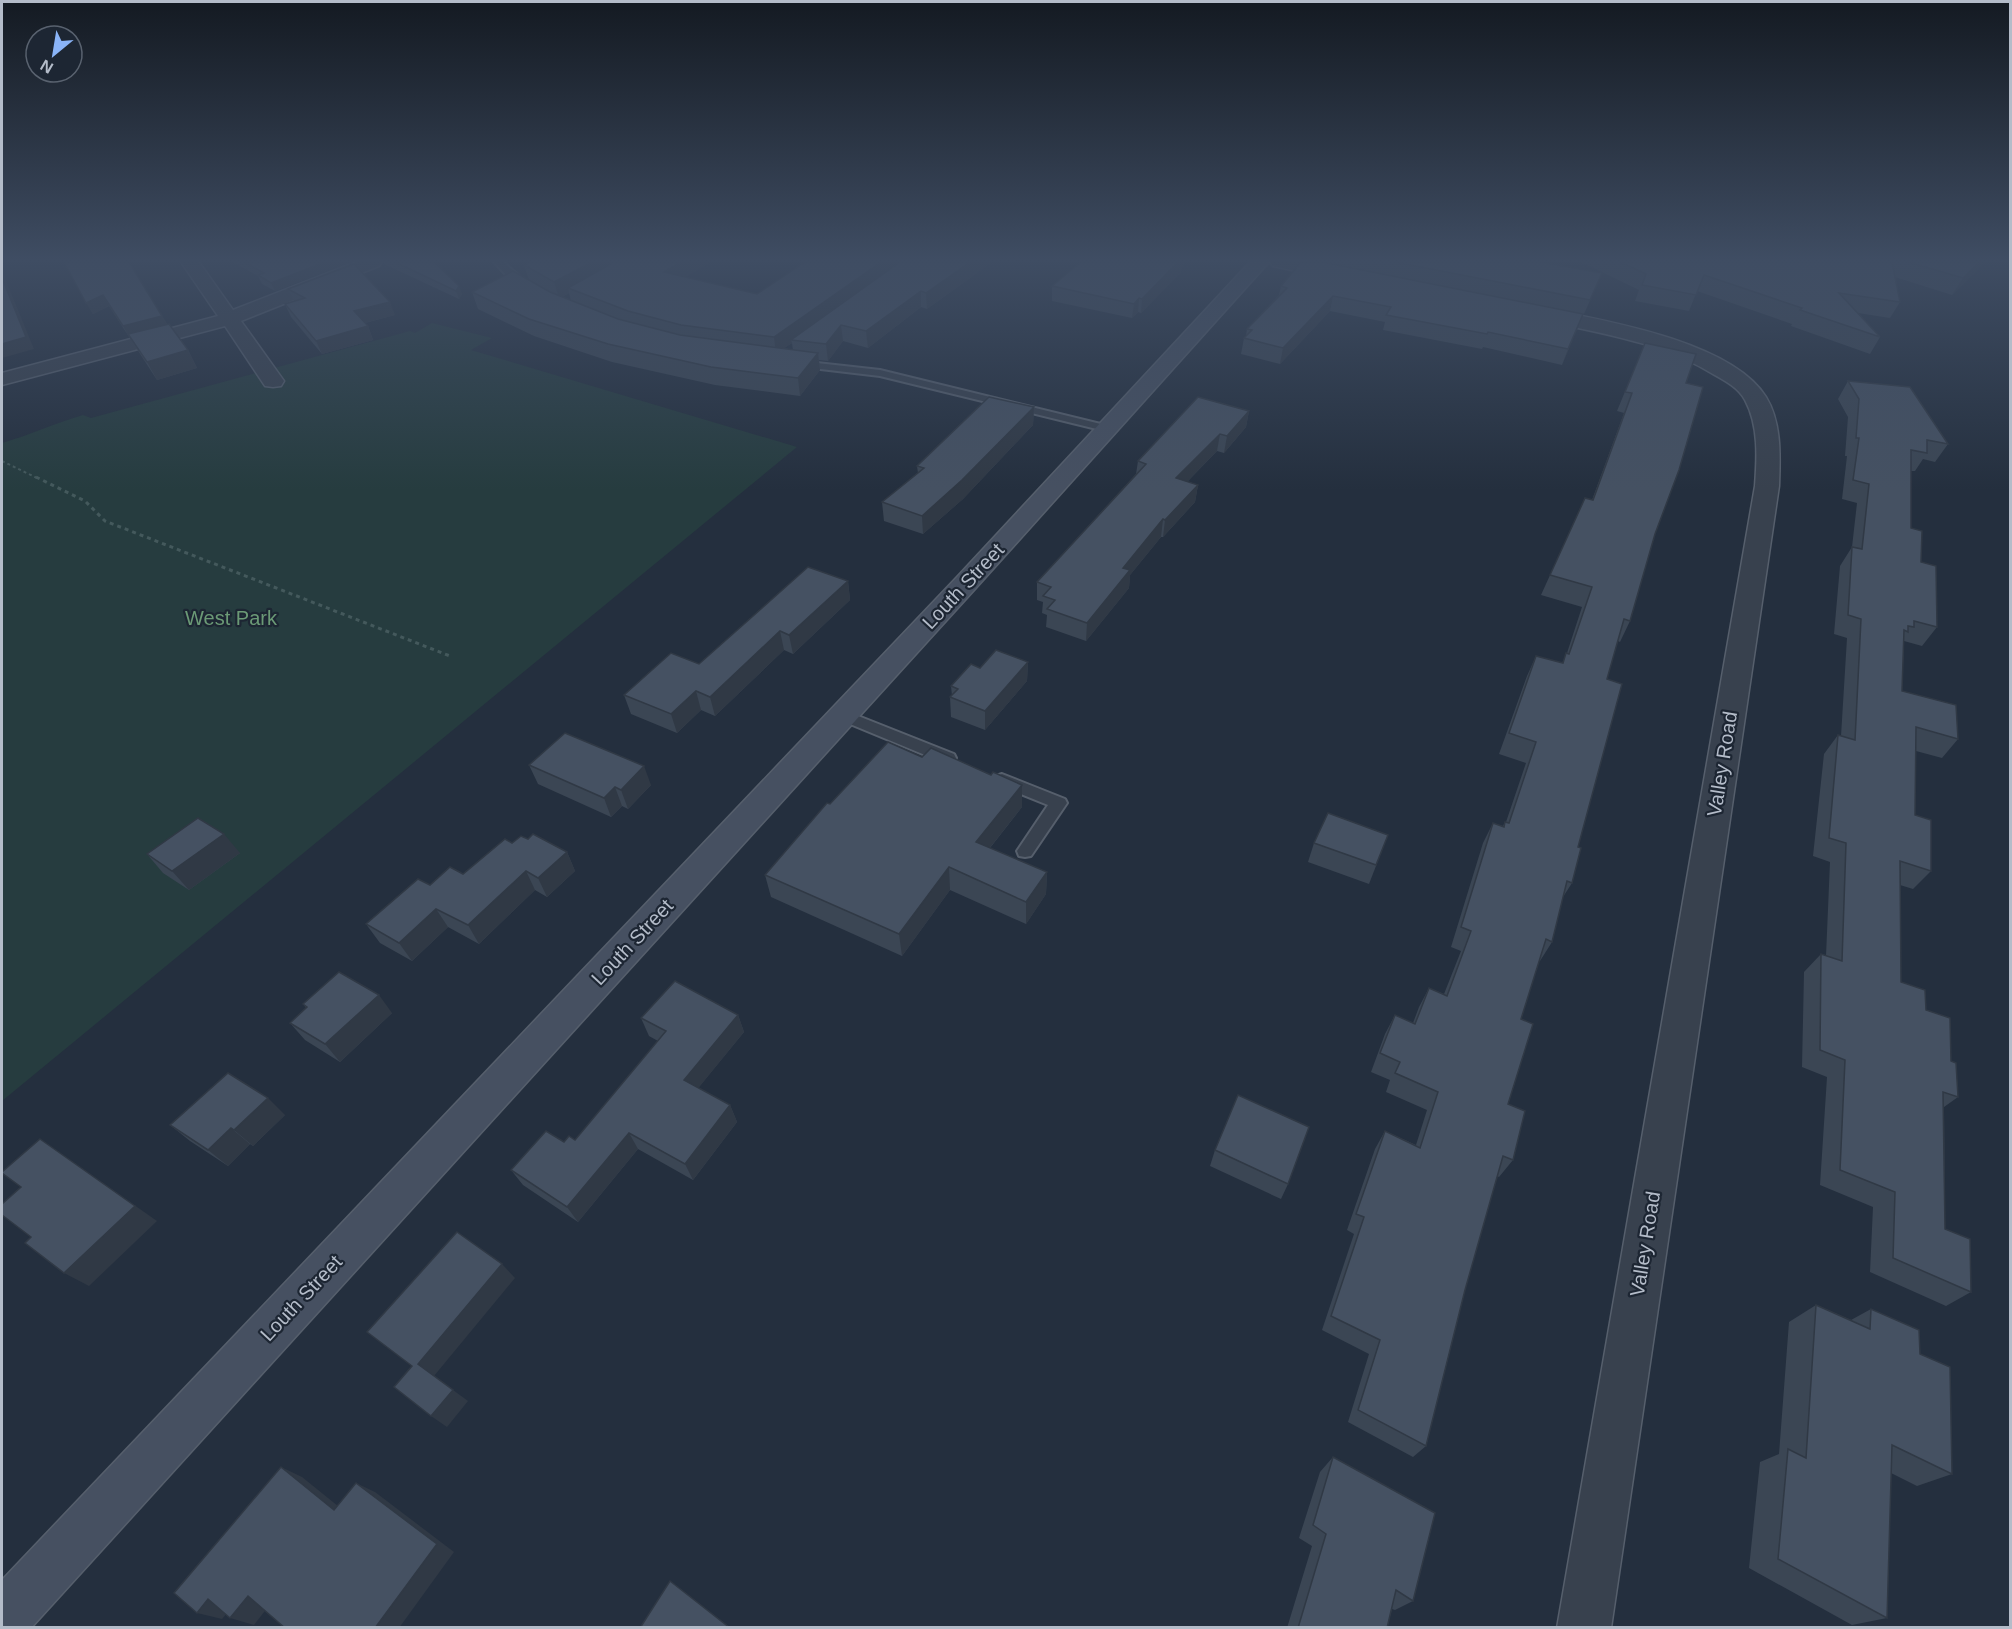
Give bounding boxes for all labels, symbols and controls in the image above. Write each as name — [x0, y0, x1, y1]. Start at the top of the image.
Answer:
north arrow — [24, 24, 84, 84]
text: N — [37, 56, 56, 77]
street label: Louth Street — [918, 538, 1009, 633]
park label: West Park — [185, 607, 278, 629]
street label: Valley Road — [1703, 710, 1741, 818]
street label: Louth Street — [587, 894, 678, 989]
street label: Valley Road — [1626, 1190, 1664, 1298]
street label: Louth Street — [256, 1250, 347, 1345]

